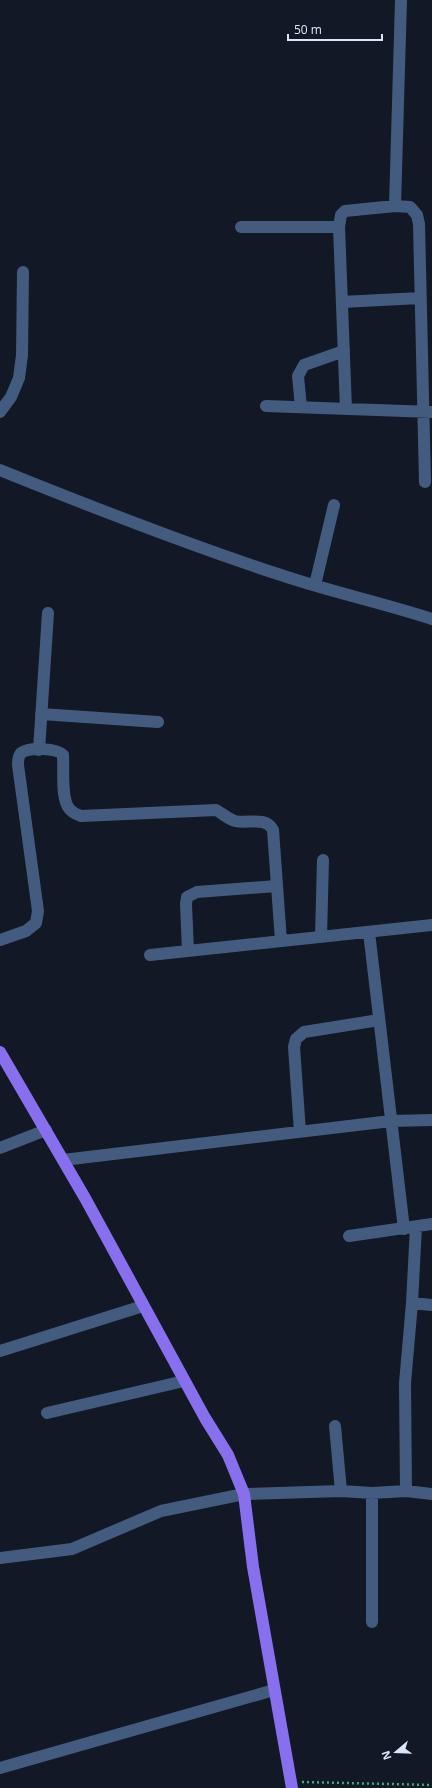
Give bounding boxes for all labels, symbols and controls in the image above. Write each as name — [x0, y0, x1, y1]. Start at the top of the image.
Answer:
scale bar — [288, 16, 382, 42]
text: 50 m — [294, 21, 322, 38]
north arrow — [376, 1732, 416, 1772]
text: N — [378, 1749, 395, 1762]

